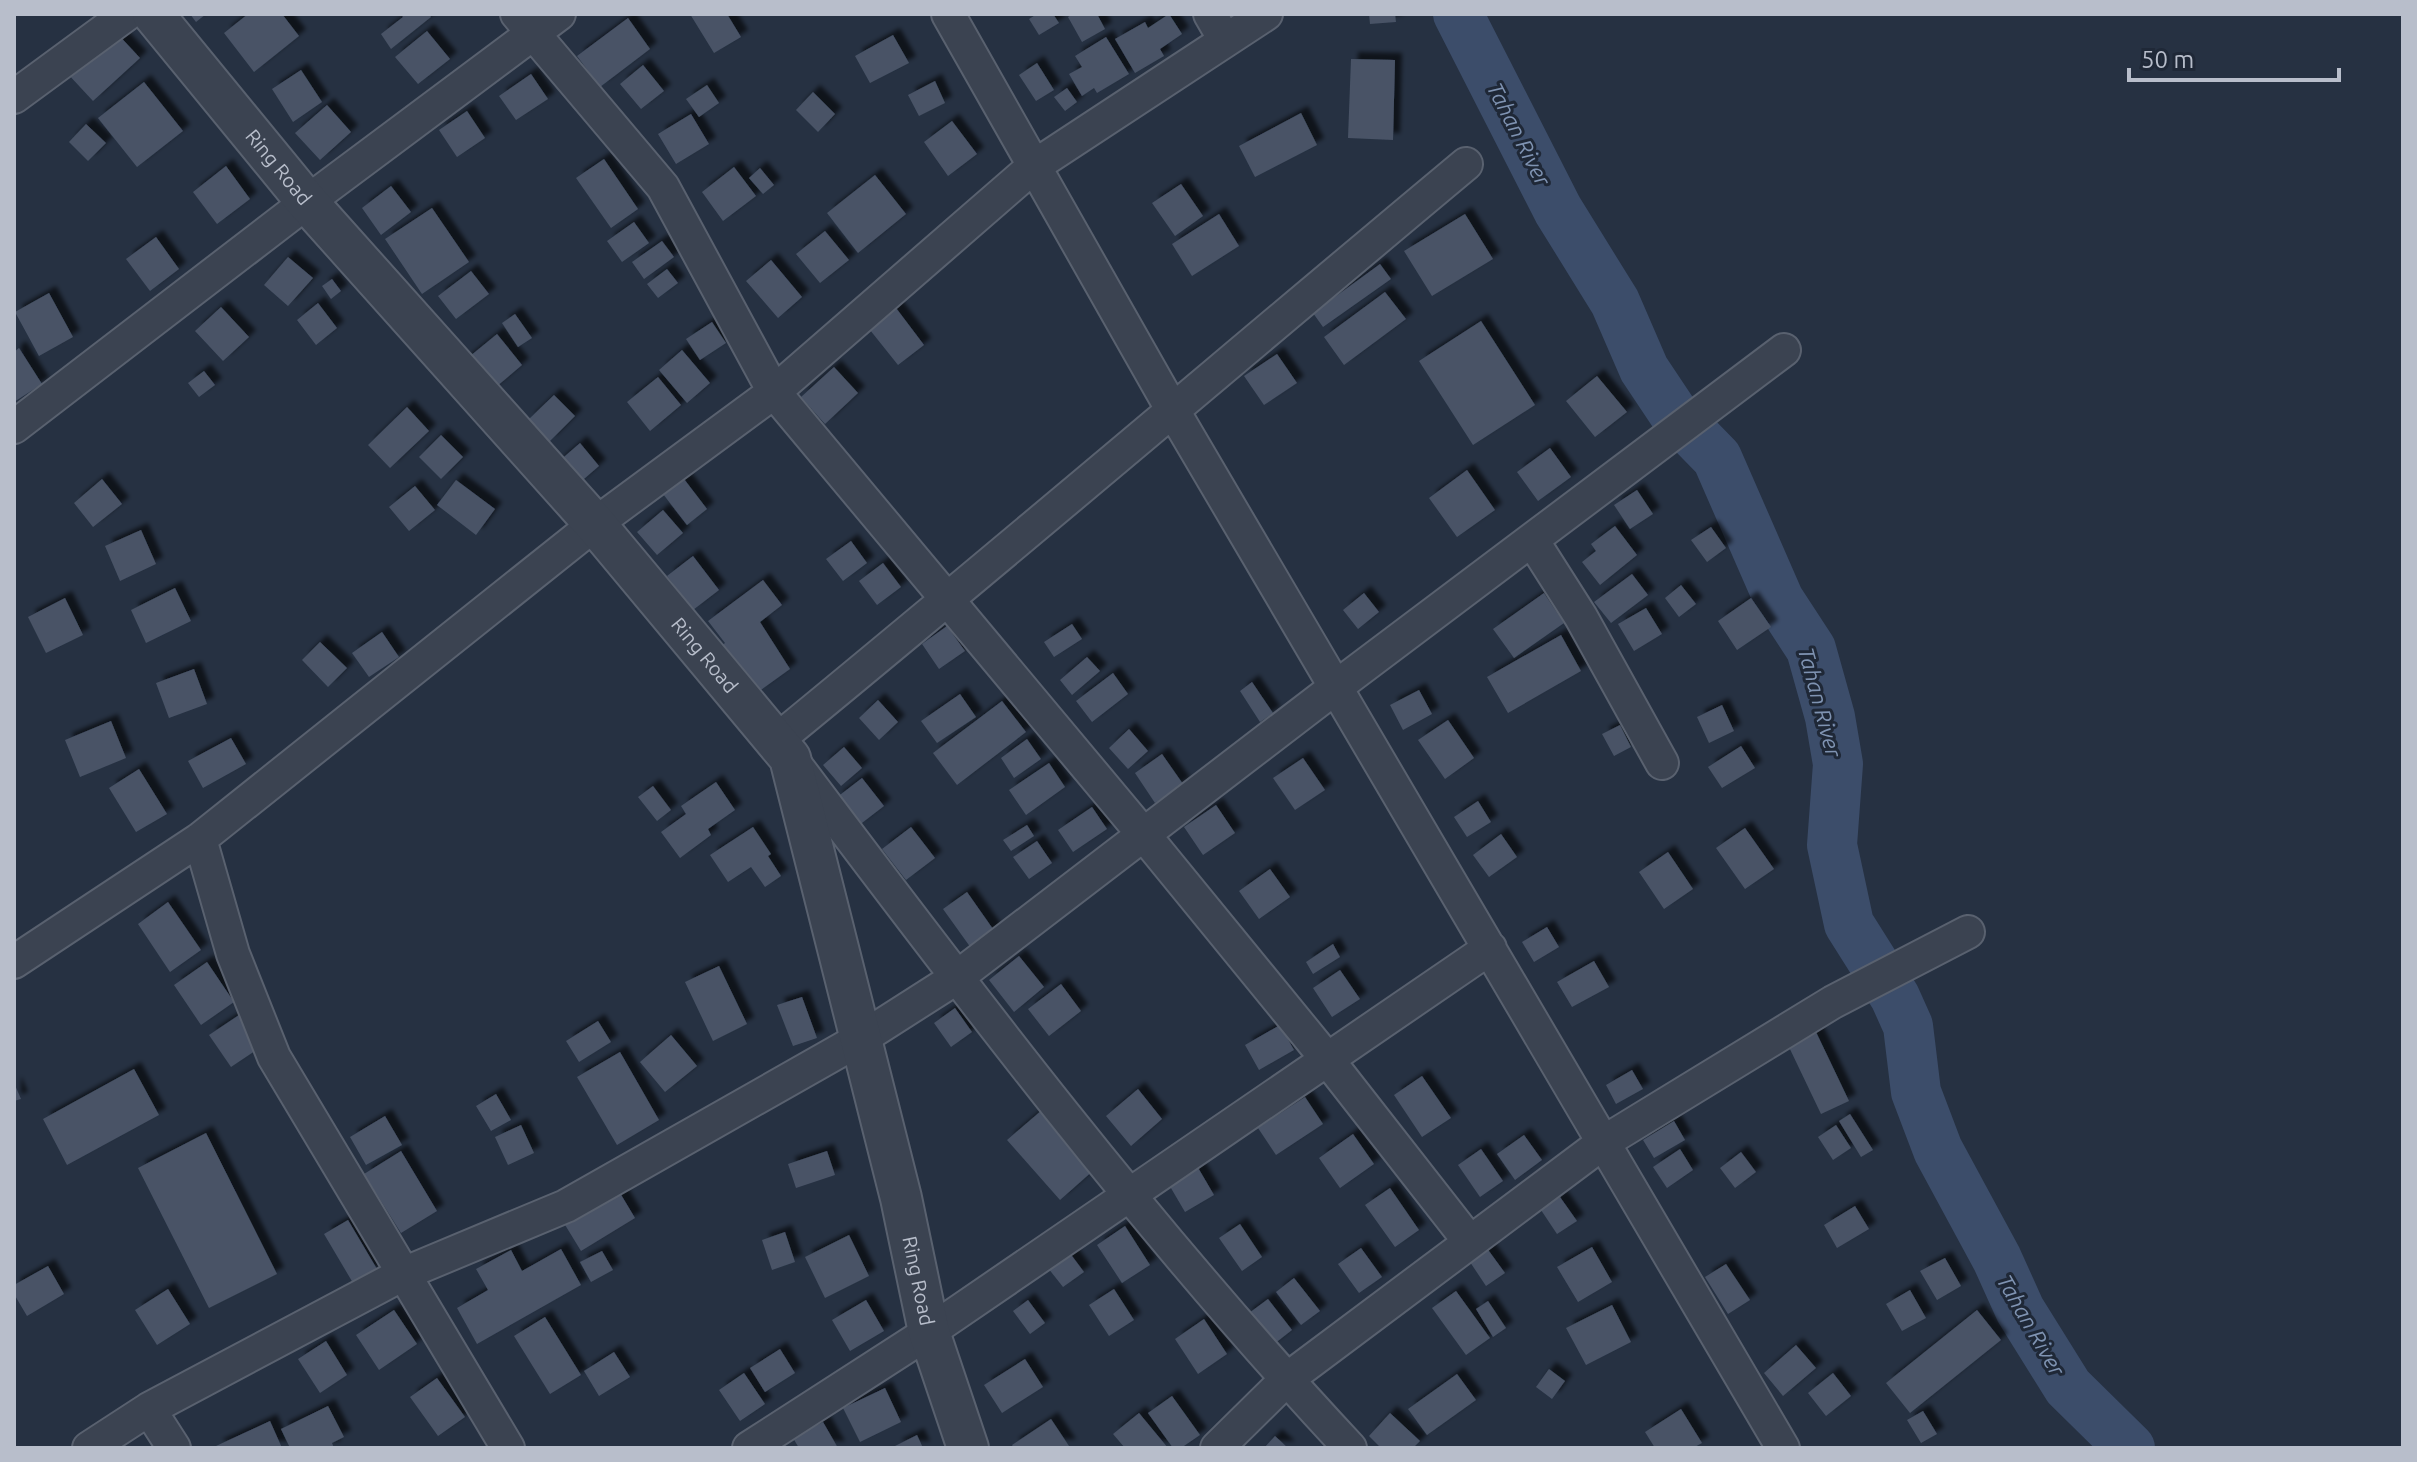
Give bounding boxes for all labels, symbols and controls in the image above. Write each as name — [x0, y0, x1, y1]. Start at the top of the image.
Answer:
scale bar — [2129, 32, 2339, 82]
text: 50 m — [2141, 46, 2194, 73]
water label: Tahan River — [1483, 78, 1556, 190]
street label: Ring Road — [241, 124, 317, 209]
street label: Ring Road — [667, 613, 743, 697]
water label: Tahan River — [1794, 644, 1847, 760]
street label: Ring Road — [898, 1234, 939, 1328]
water label: Tahan River — [1992, 1270, 2071, 1380]

